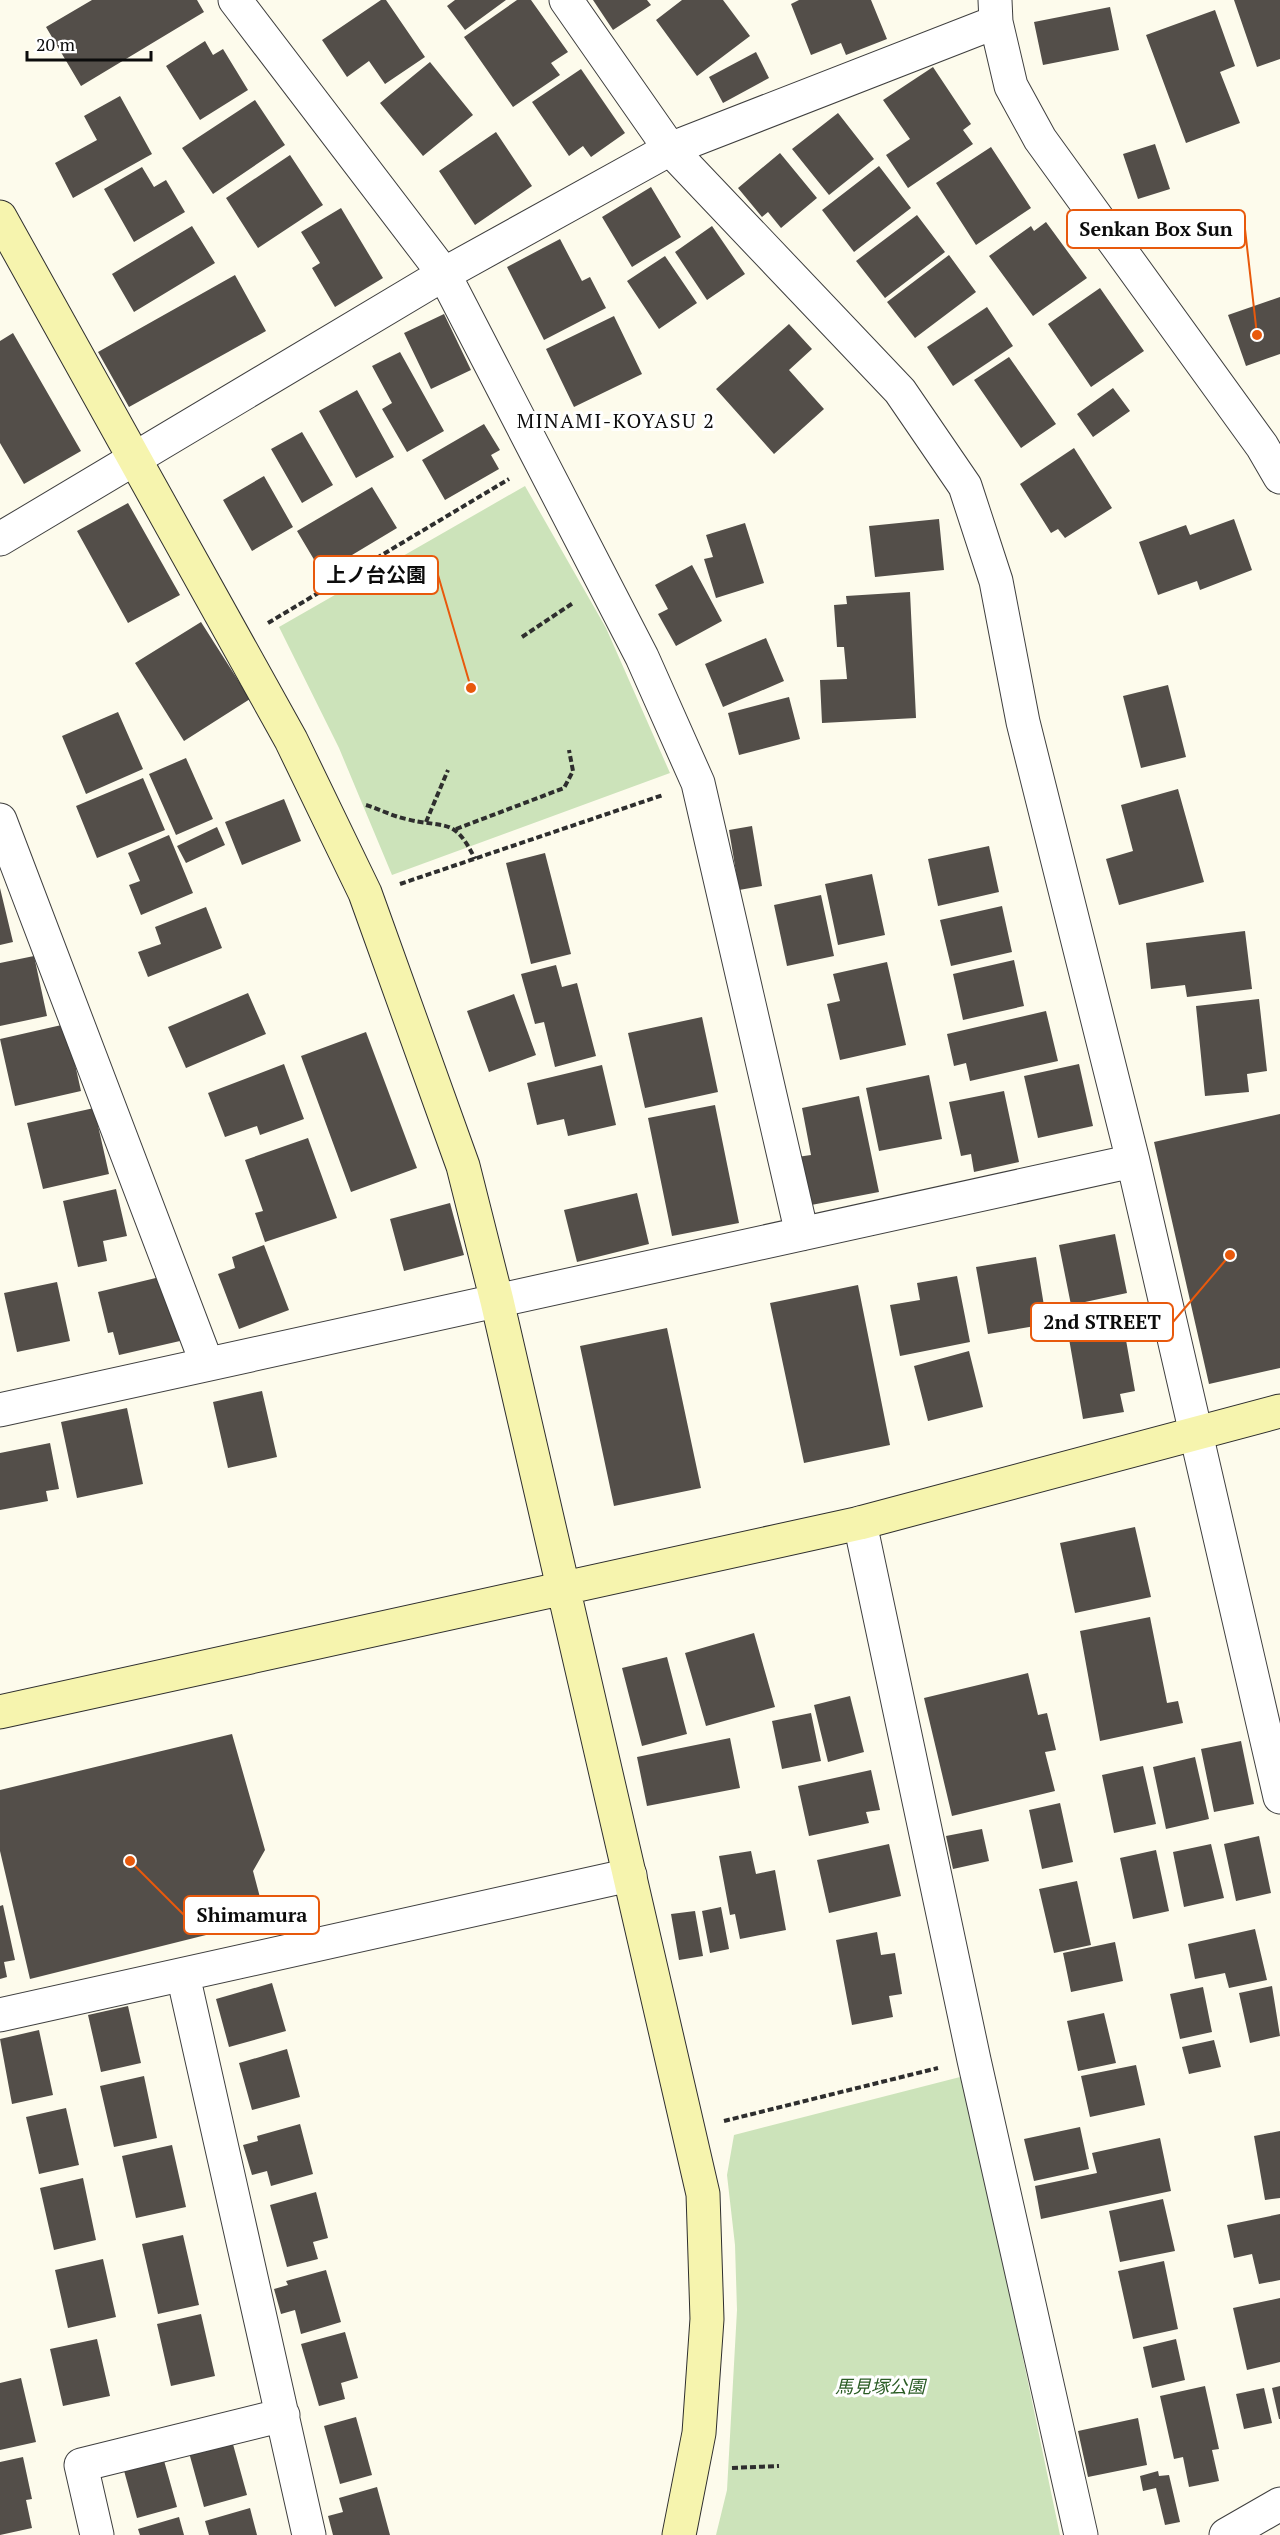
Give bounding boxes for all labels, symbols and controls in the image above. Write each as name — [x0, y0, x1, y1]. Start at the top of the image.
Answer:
scale bar — [27, 24, 152, 62]
text: 20 m — [36, 32, 76, 56]
callout: Senkan Box Sun — [1067, 210, 1245, 248]
text: Senkan Box Sun — [1079, 215, 1233, 242]
district label: MINAMI-KOYASU 2 — [517, 407, 715, 434]
callout: 上ノ台公園 — [314, 556, 438, 594]
text: 上ノ台公園 — [326, 561, 426, 588]
callout: 2nd STREET — [1031, 1303, 1173, 1341]
text: 2nd STREET — [1043, 1308, 1161, 1335]
callout: Shimamura — [184, 1896, 319, 1934]
text: Shimamura — [197, 1901, 307, 1928]
park label: 馬見塚公園 — [835, 2374, 928, 2398]

